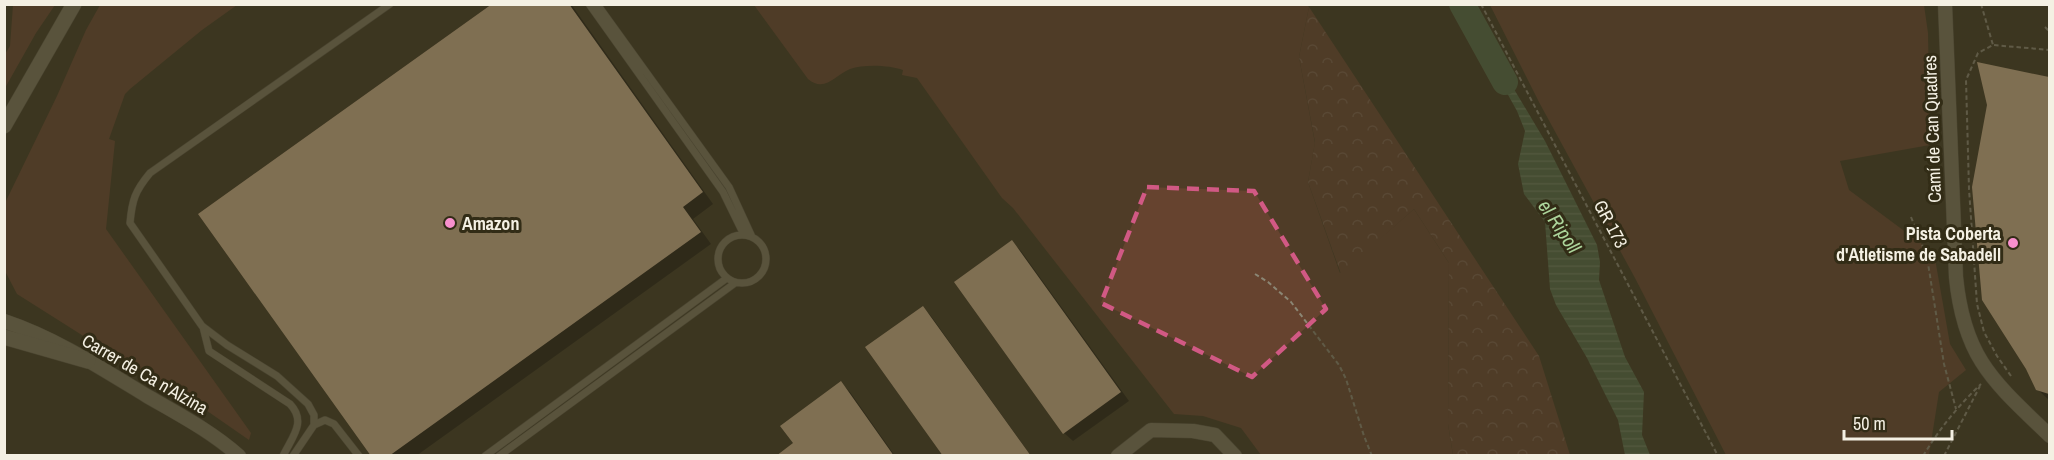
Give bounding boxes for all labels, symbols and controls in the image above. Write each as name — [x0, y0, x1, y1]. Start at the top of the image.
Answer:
street label: Camí de Can Quadres — [1917, 55, 1947, 203]
water label: el Ripoll — [1532, 194, 1588, 258]
street label: GR 173 — [1588, 196, 1634, 252]
place label: Amazon — [462, 211, 519, 236]
marker: Amazon — [443, 216, 457, 230]
place label: Pista Coberta d'Atletisme de Sabadell — [1836, 221, 2002, 267]
marker: Pista Coberta d'Atletisme de Sabadell — [2006, 236, 2020, 250]
street label: Carrer de Ca n'Alzina — [77, 328, 213, 420]
scale bar — [1844, 403, 1952, 441]
text: 50 m — [1853, 411, 1886, 436]

